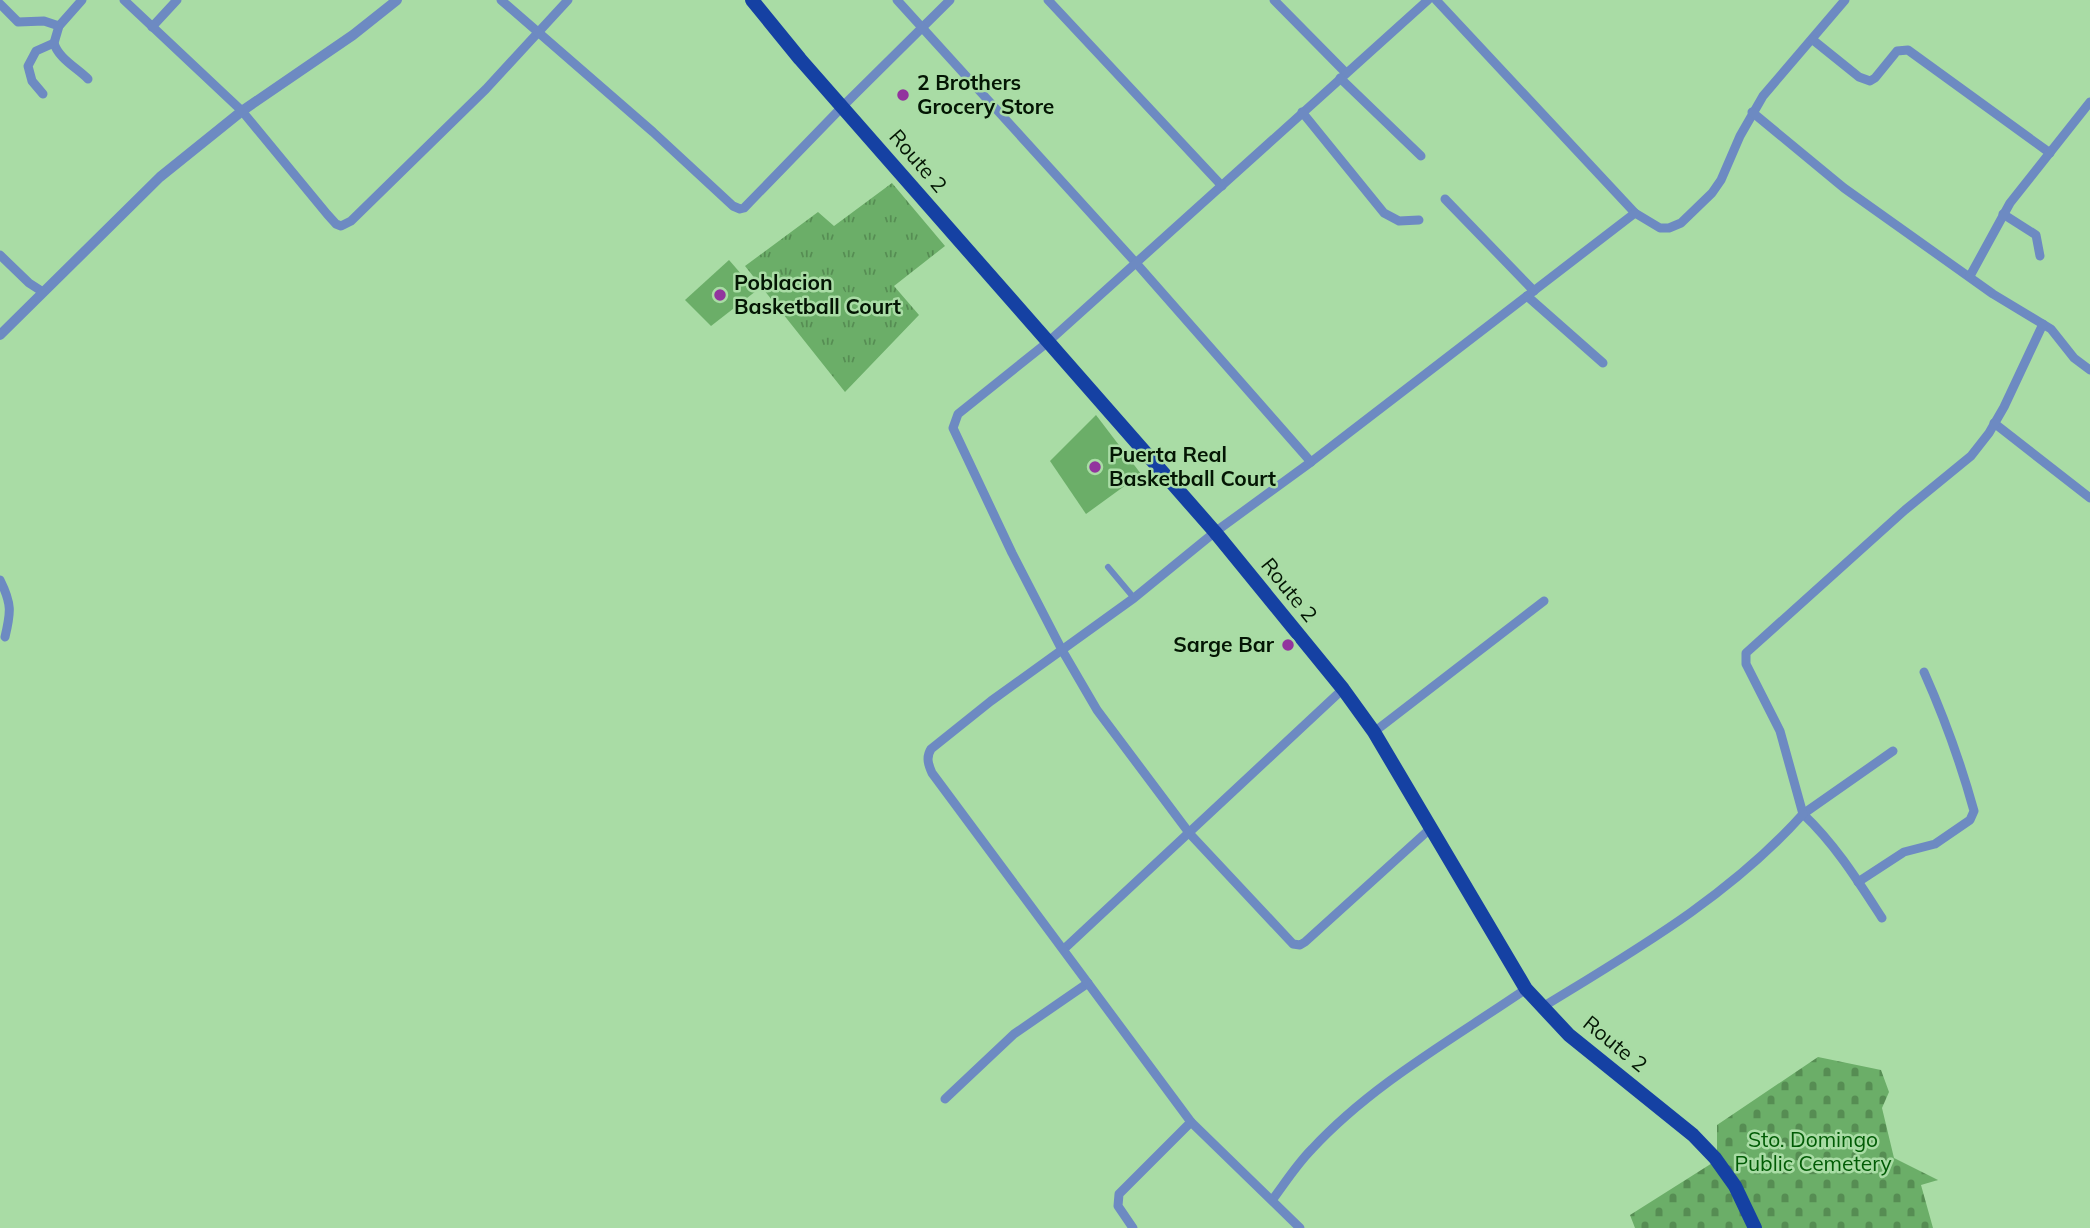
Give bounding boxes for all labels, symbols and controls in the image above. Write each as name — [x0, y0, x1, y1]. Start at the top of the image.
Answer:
place label: 2 Brothers Grocery Store — [917, 69, 1054, 119]
marker: 2 Brothers Grocery Store — [895, 87, 911, 103]
street label: Route 2 — [884, 123, 953, 197]
place label: Poblacion Basketball Court — [734, 269, 901, 319]
marker: Poblacion Basketball Court — [712, 287, 728, 303]
place label: Puerta Real Basketball Court — [1109, 441, 1276, 491]
marker: Puerta Real Basketball Court — [1087, 459, 1103, 475]
street label: Route 2 — [1256, 552, 1324, 627]
place label: Sarge Bar — [1173, 631, 1275, 657]
marker: Sarge Bar — [1280, 637, 1296, 653]
street label: Route 2 — [1578, 1009, 1653, 1077]
park label: Sto. Domingo Public Cemetery — [1734, 1126, 1892, 1176]

